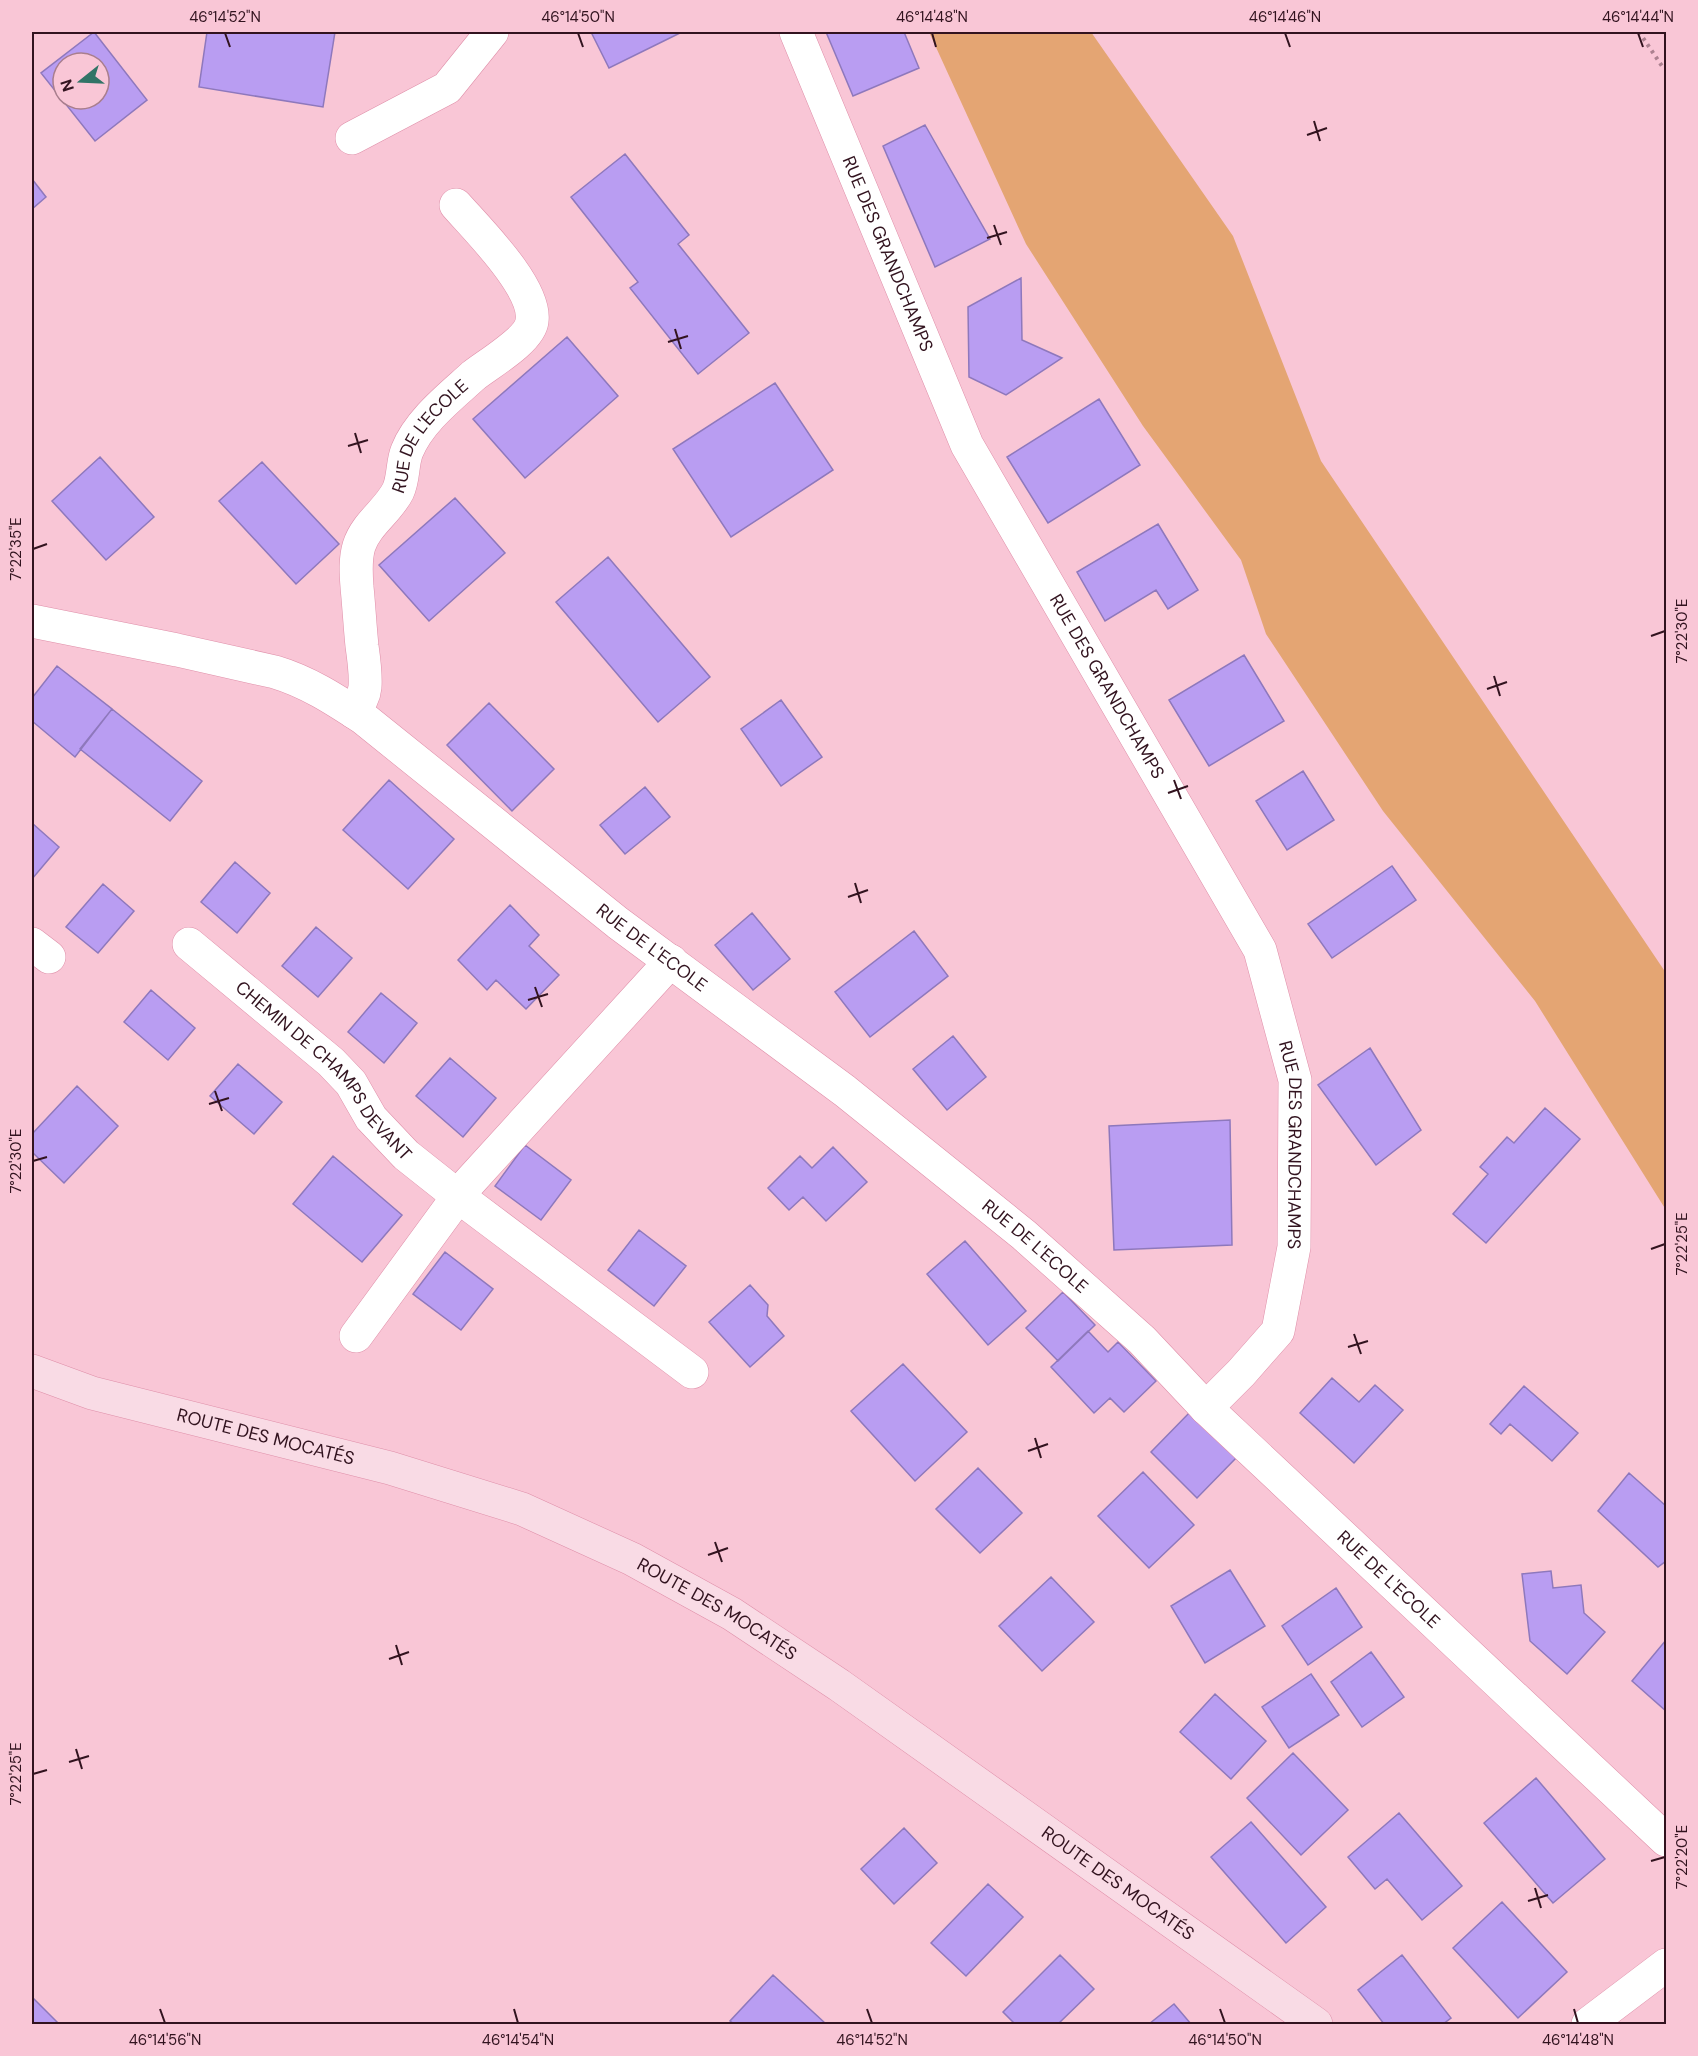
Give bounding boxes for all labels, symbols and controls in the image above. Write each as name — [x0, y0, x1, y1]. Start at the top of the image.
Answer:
text: 46°14'52"N — [189, 7, 261, 27]
text: 46°14'50"N — [541, 7, 615, 27]
text: 46°14'48"N — [896, 7, 968, 27]
text: 46°14'46"N — [1249, 7, 1321, 27]
text: 46°14'44"N — [1602, 7, 1674, 27]
north arrow — [51, 51, 111, 111]
text: N — [55, 77, 79, 94]
street label: RUE DES GRANDCHAMPS — [837, 152, 939, 355]
street label: RUE DE L'ECOLE — [386, 374, 473, 496]
text: 7°22'35"E — [6, 517, 26, 581]
street label: RUE DES GRANDCHAMPS — [1044, 590, 1170, 783]
text: 7°22'30"E — [1672, 599, 1692, 663]
street label: RUE DE L'ECOLE — [591, 898, 712, 997]
street label: CHEMIN DE CHAMPS DEVANT — [230, 975, 417, 1166]
street label: RUE DES GRANDCHAMPS — [1273, 1038, 1307, 1249]
text: 7°22'30"E — [6, 1129, 26, 1193]
street label: RUE DE L'ECOLE — [977, 1194, 1093, 1299]
text: 7°22'25"E — [1672, 1212, 1692, 1276]
street label: ROUTE DES MOCATÉS — [174, 1403, 357, 1471]
street label: RUE DE L'ECOLE — [1332, 1525, 1445, 1634]
street label: ROUTE DES MOCATÉS — [633, 1552, 802, 1666]
text: 7°22'25"E — [6, 1742, 26, 1806]
street label: ROUTE DES MOCATÉS — [1037, 1821, 1199, 1946]
text: 7°22'20"E — [1672, 1825, 1692, 1889]
text: 46°14'56"N — [129, 2030, 201, 2050]
text: 46°14'54"N — [482, 2030, 554, 2050]
text: 46°14'52"N — [836, 2030, 908, 2050]
text: 46°14'50"N — [1188, 2030, 1262, 2050]
text: 46°14'48"N — [1542, 2030, 1614, 2050]

